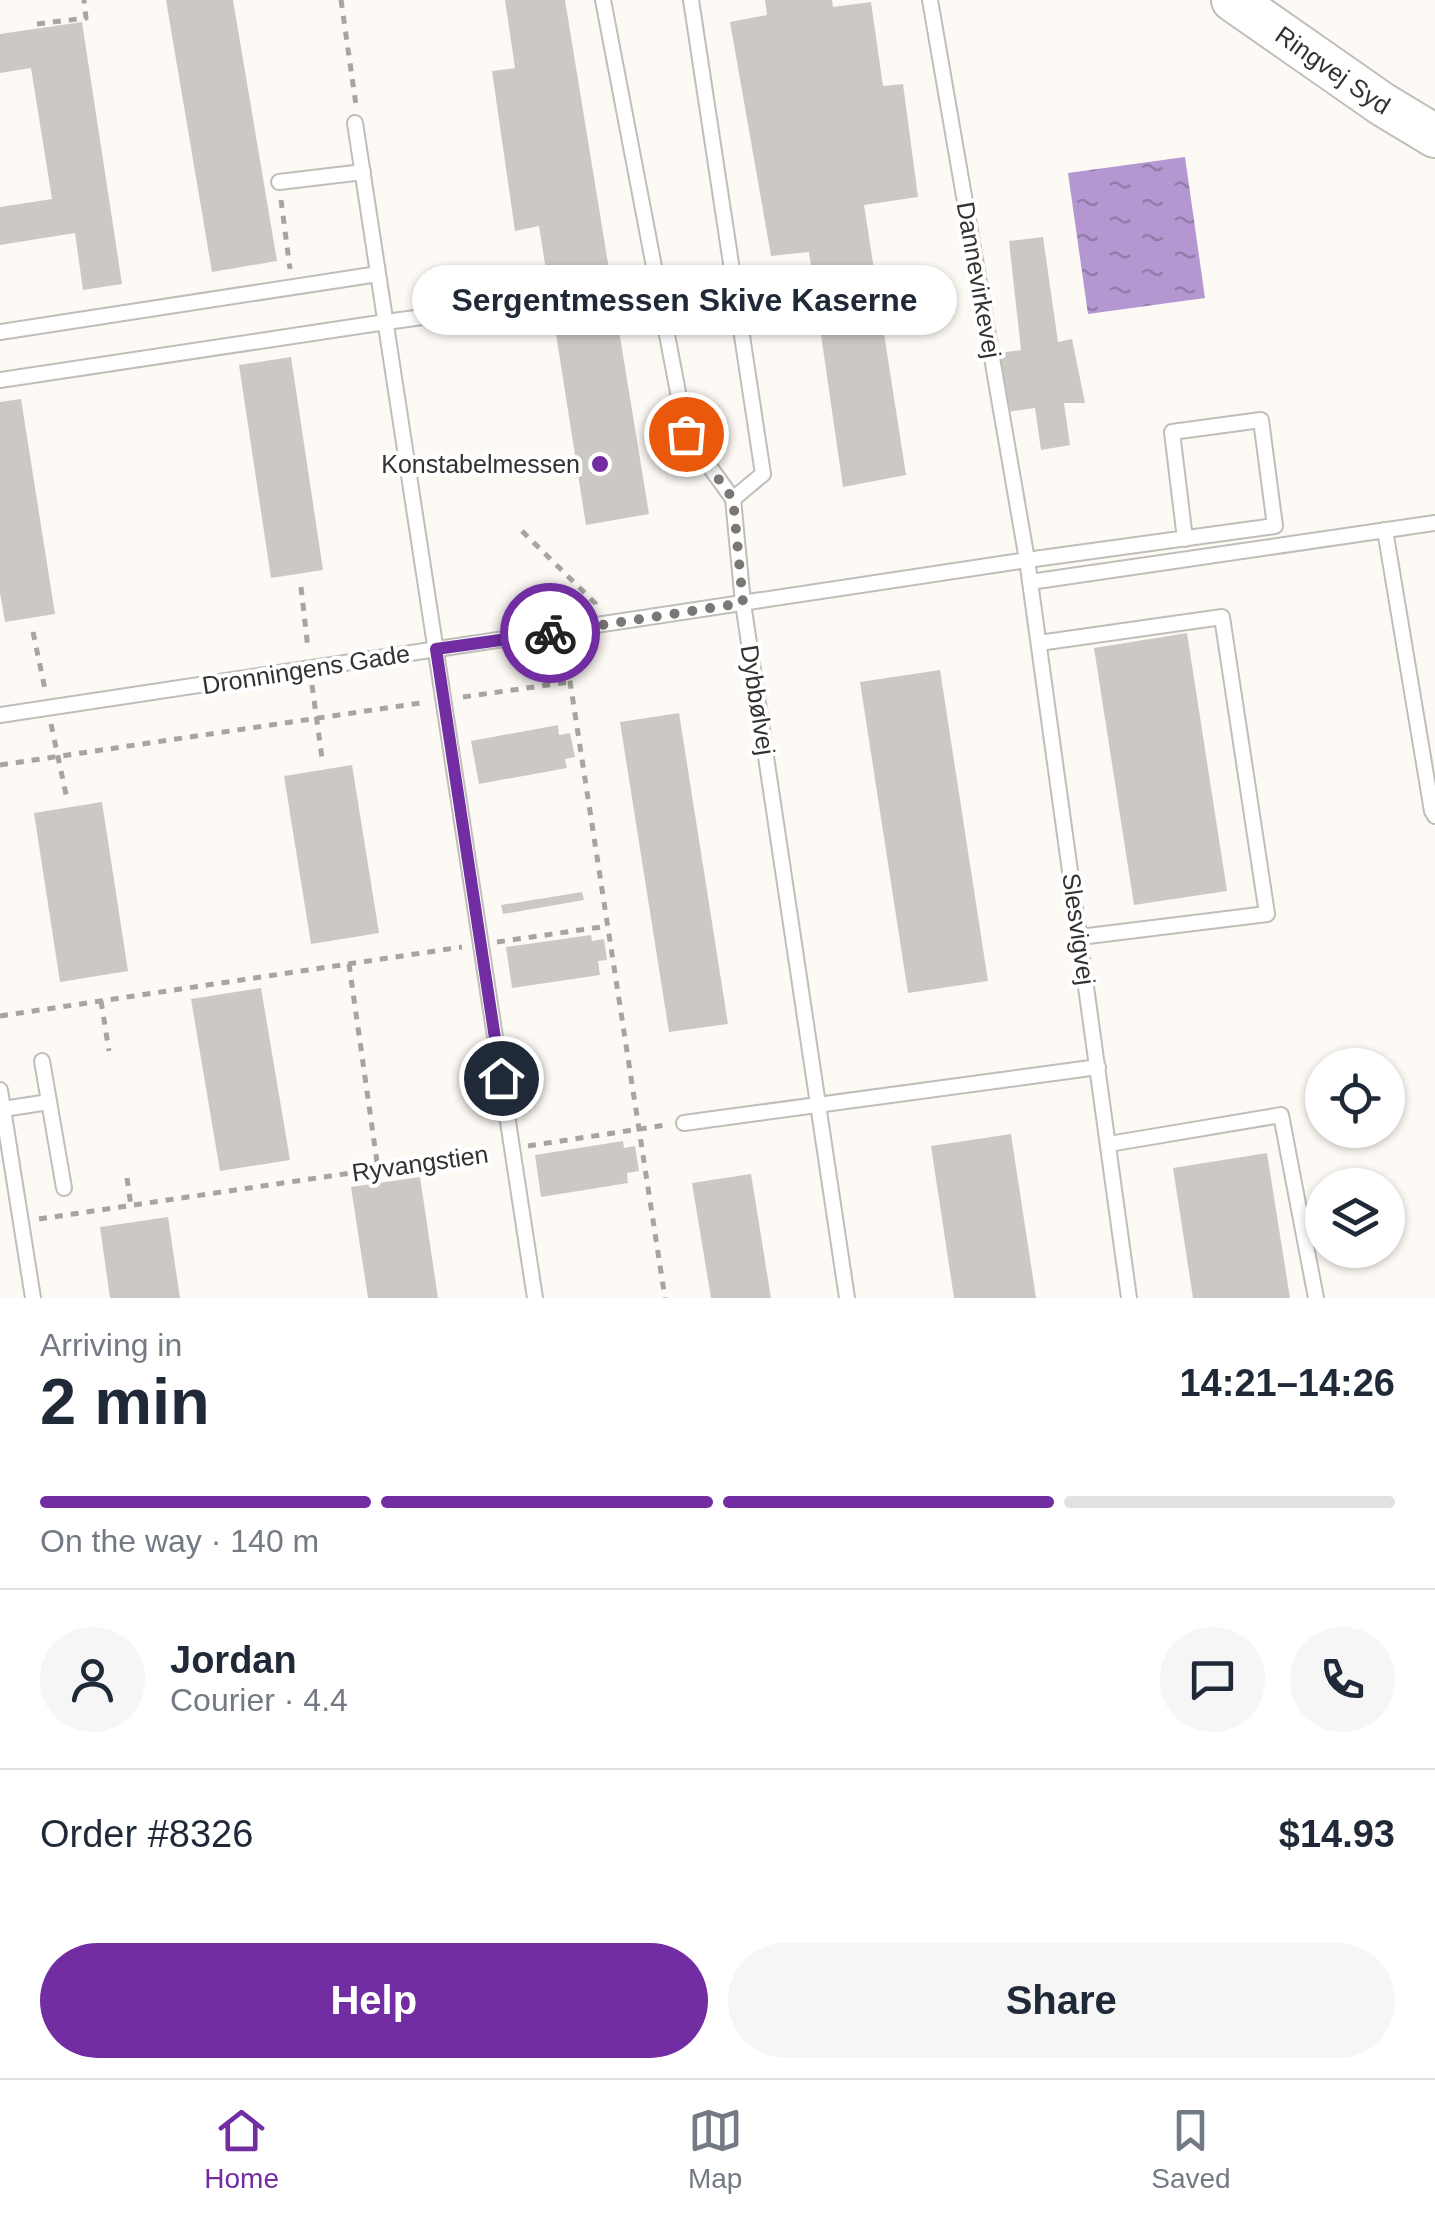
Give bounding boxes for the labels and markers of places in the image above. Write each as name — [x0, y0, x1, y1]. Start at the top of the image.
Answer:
callout: Sergentmessen Skive Kaserne — [413, 264, 958, 334]
pin — [644, 392, 729, 477]
place label: Konstabelmessen — [381, 450, 580, 478]
marker: Konstabelmessen — [589, 453, 611, 475]
pin — [459, 1036, 544, 1121]

